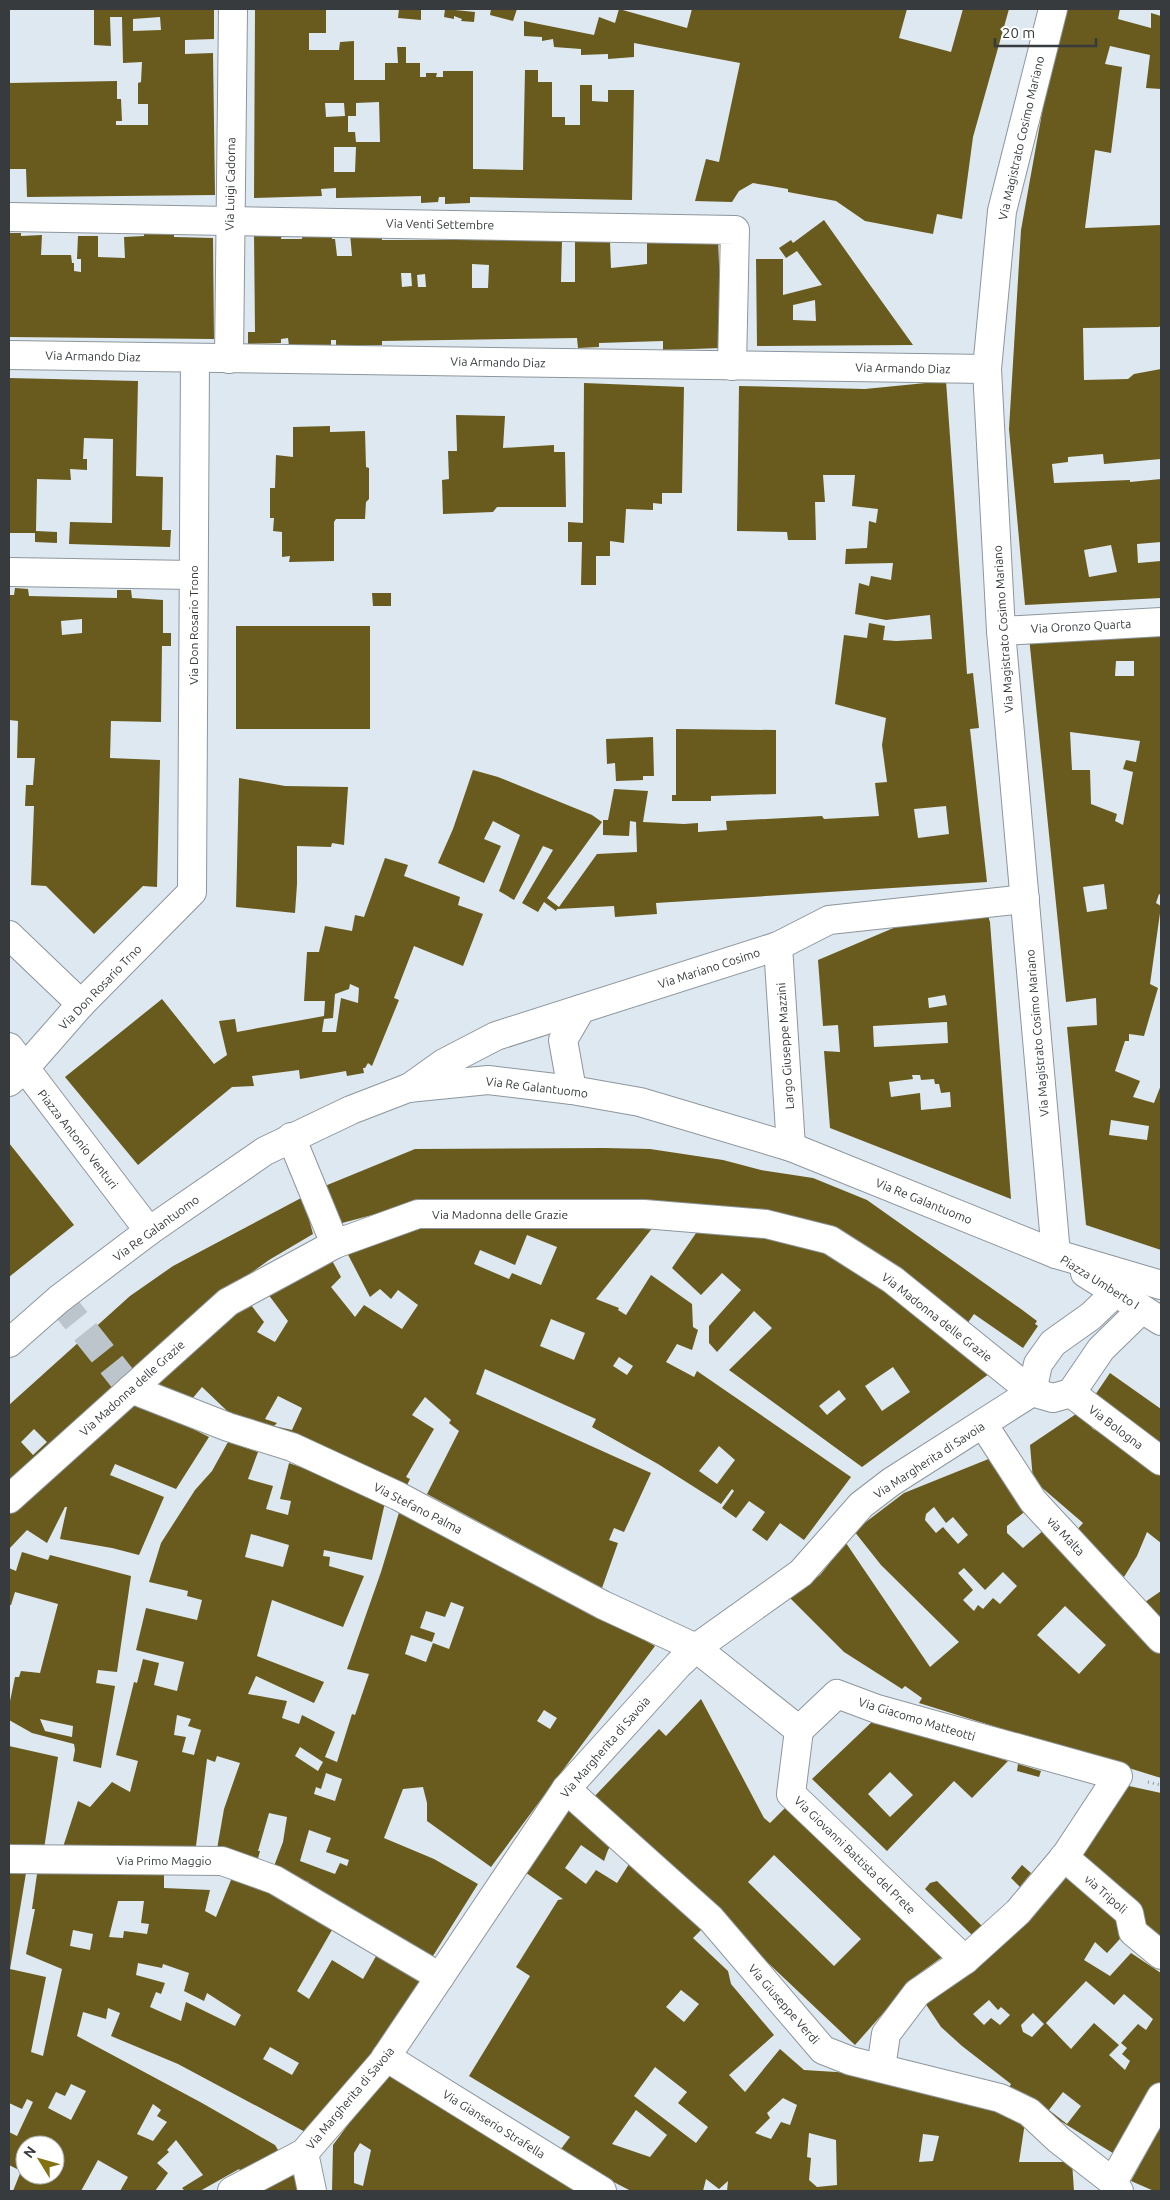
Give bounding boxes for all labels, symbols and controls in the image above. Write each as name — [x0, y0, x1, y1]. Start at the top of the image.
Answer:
scale bar — [995, 15, 1096, 47]
text: 20 m — [1002, 24, 1035, 41]
street label: Via Magistrato Cosimo Mariano — [996, 55, 1046, 221]
street label: Via Luigi Cadorna — [223, 137, 237, 231]
street label: Via Venti Settembre — [386, 217, 494, 231]
street label: Via Armando Diaz — [45, 349, 141, 363]
street label: Via Armando Diaz — [450, 355, 546, 369]
street label: Via Armando Diaz — [855, 361, 951, 375]
street label: Via Magistrato Cosimo Mariano — [991, 545, 1015, 713]
street label: Via Don Rosario Trono — [187, 565, 200, 685]
street label: Via Oronzo Quarta — [1030, 617, 1132, 635]
street label: Via Don Rosario Trno — [56, 942, 144, 1032]
street label: Via Mariano Cosimo — [656, 945, 762, 991]
street label: Via Magistrato Cosimo Mariano — [1023, 949, 1051, 1117]
street label: Largo Giuseppe Mazzini — [774, 982, 796, 1110]
street label: Via Re Galantuomo — [485, 1074, 589, 1100]
street label: Piazza Antonio Venturi — [35, 1087, 121, 1191]
street label: Via Re Galantuomo — [874, 1176, 974, 1226]
street label: Via Re Galantuomo — [111, 1192, 201, 1264]
street label: Via Madonna delle Grazie — [432, 1208, 568, 1221]
street label: Piazza Umberto I — [1058, 1253, 1142, 1311]
street label: Via Madonna delle Grazie — [879, 1270, 995, 1364]
street label: Via Madonna delle Grazie — [77, 1338, 187, 1438]
street label: Via Bologna — [1086, 1402, 1146, 1452]
street label: Via Margherita di Savoia — [871, 1419, 987, 1501]
street label: Via Stefano Palma — [372, 1480, 464, 1536]
street label: via Malta — [1045, 1514, 1087, 1558]
street label: Via Margherita di Savoia — [558, 1694, 652, 1800]
street label: Via Giacomo Matteotti — [857, 1695, 977, 1743]
street label: Via Giovanni Battista del Prete — [792, 1794, 918, 1916]
street label: Via Primo Maggio — [117, 1854, 211, 1867]
street label: via Tripoli — [1082, 1872, 1130, 1916]
street label: Via Giuseppe Verdi — [746, 1962, 822, 2046]
street label: Via Margherita di Savoia — [303, 2044, 397, 2152]
street label: Via Gianserio Strafella — [440, 2087, 548, 2161]
north arrow — [15, 2135, 65, 2185]
text: N — [20, 2143, 39, 2161]

